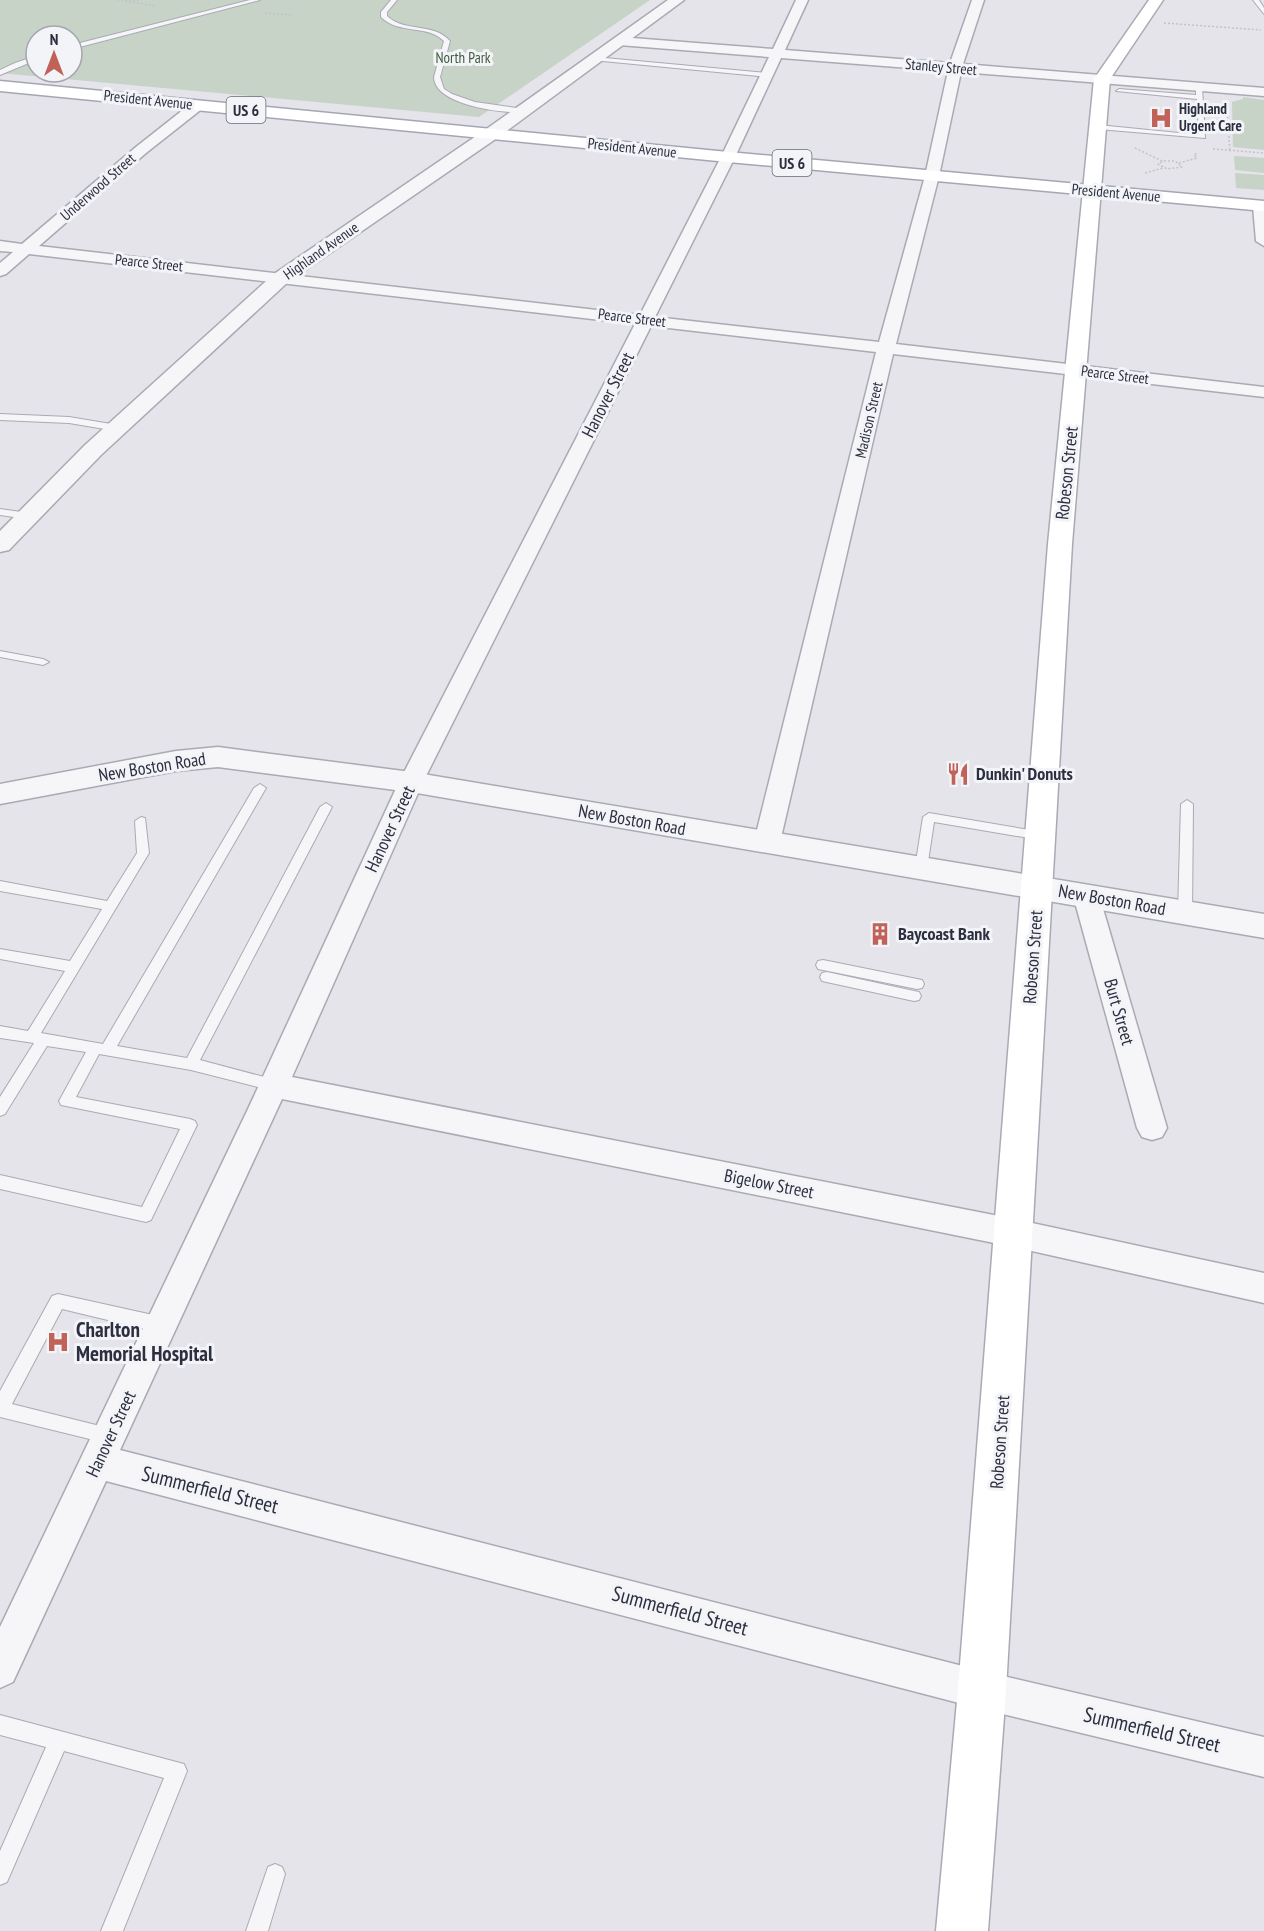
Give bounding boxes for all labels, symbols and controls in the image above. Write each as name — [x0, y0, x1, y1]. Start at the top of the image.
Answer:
north arrow — [24, 24, 84, 84]
text: N — [50, 29, 58, 49]
park label: North Park — [435, 48, 491, 67]
street label: Stanley Street — [904, 54, 978, 79]
street label: President Avenue — [103, 85, 193, 114]
road number: US 6 — [226, 97, 266, 123]
place label: Highland Urgent Care — [1179, 99, 1242, 135]
hospital icon: Highland Urgent Care — [1148, 105, 1174, 131]
street label: President Avenue — [587, 133, 677, 162]
street label: Underwood Street — [56, 149, 139, 224]
road number: US 6 — [772, 150, 812, 176]
street label: President Avenue — [1071, 179, 1161, 206]
street label: Highland Avenue — [279, 218, 362, 284]
street label: Pearce Street — [114, 249, 184, 276]
street label: Pearce Street — [597, 304, 667, 331]
street label: Hanover Street — [576, 348, 639, 441]
street label: Pearce Street — [1080, 361, 1150, 388]
street label: Madison Street — [851, 380, 887, 460]
street label: Robeson Street — [1050, 425, 1083, 521]
street label: New Boston Road — [97, 747, 207, 786]
restaurant icon: Dunkin' Donuts — [945, 761, 971, 787]
place label: Dunkin' Donuts — [976, 762, 1073, 785]
street label: Hanover Street — [360, 782, 420, 876]
street label: New Boston Road — [577, 799, 687, 840]
street label: New Boston Road — [1057, 879, 1167, 920]
street label: Robeson Street — [1018, 909, 1047, 1005]
building icon: Baycoast Bank — [867, 921, 893, 947]
place label: Baycoast Bank — [898, 922, 990, 945]
street label: Burt Street — [1099, 976, 1140, 1048]
street label: Bigelow Street — [722, 1164, 816, 1203]
place label: Charlton Memorial Hospital — [76, 1316, 214, 1367]
hospital icon: Charlton Memorial Hospital — [45, 1329, 71, 1355]
street label: Hanover Street — [81, 1387, 141, 1481]
street label: Robeson Street — [985, 1394, 1014, 1490]
street label: Summerfield Street — [139, 1460, 281, 1520]
street label: Summerfield Street — [609, 1579, 751, 1642]
street label: Summerfield Street — [1081, 1701, 1223, 1758]

